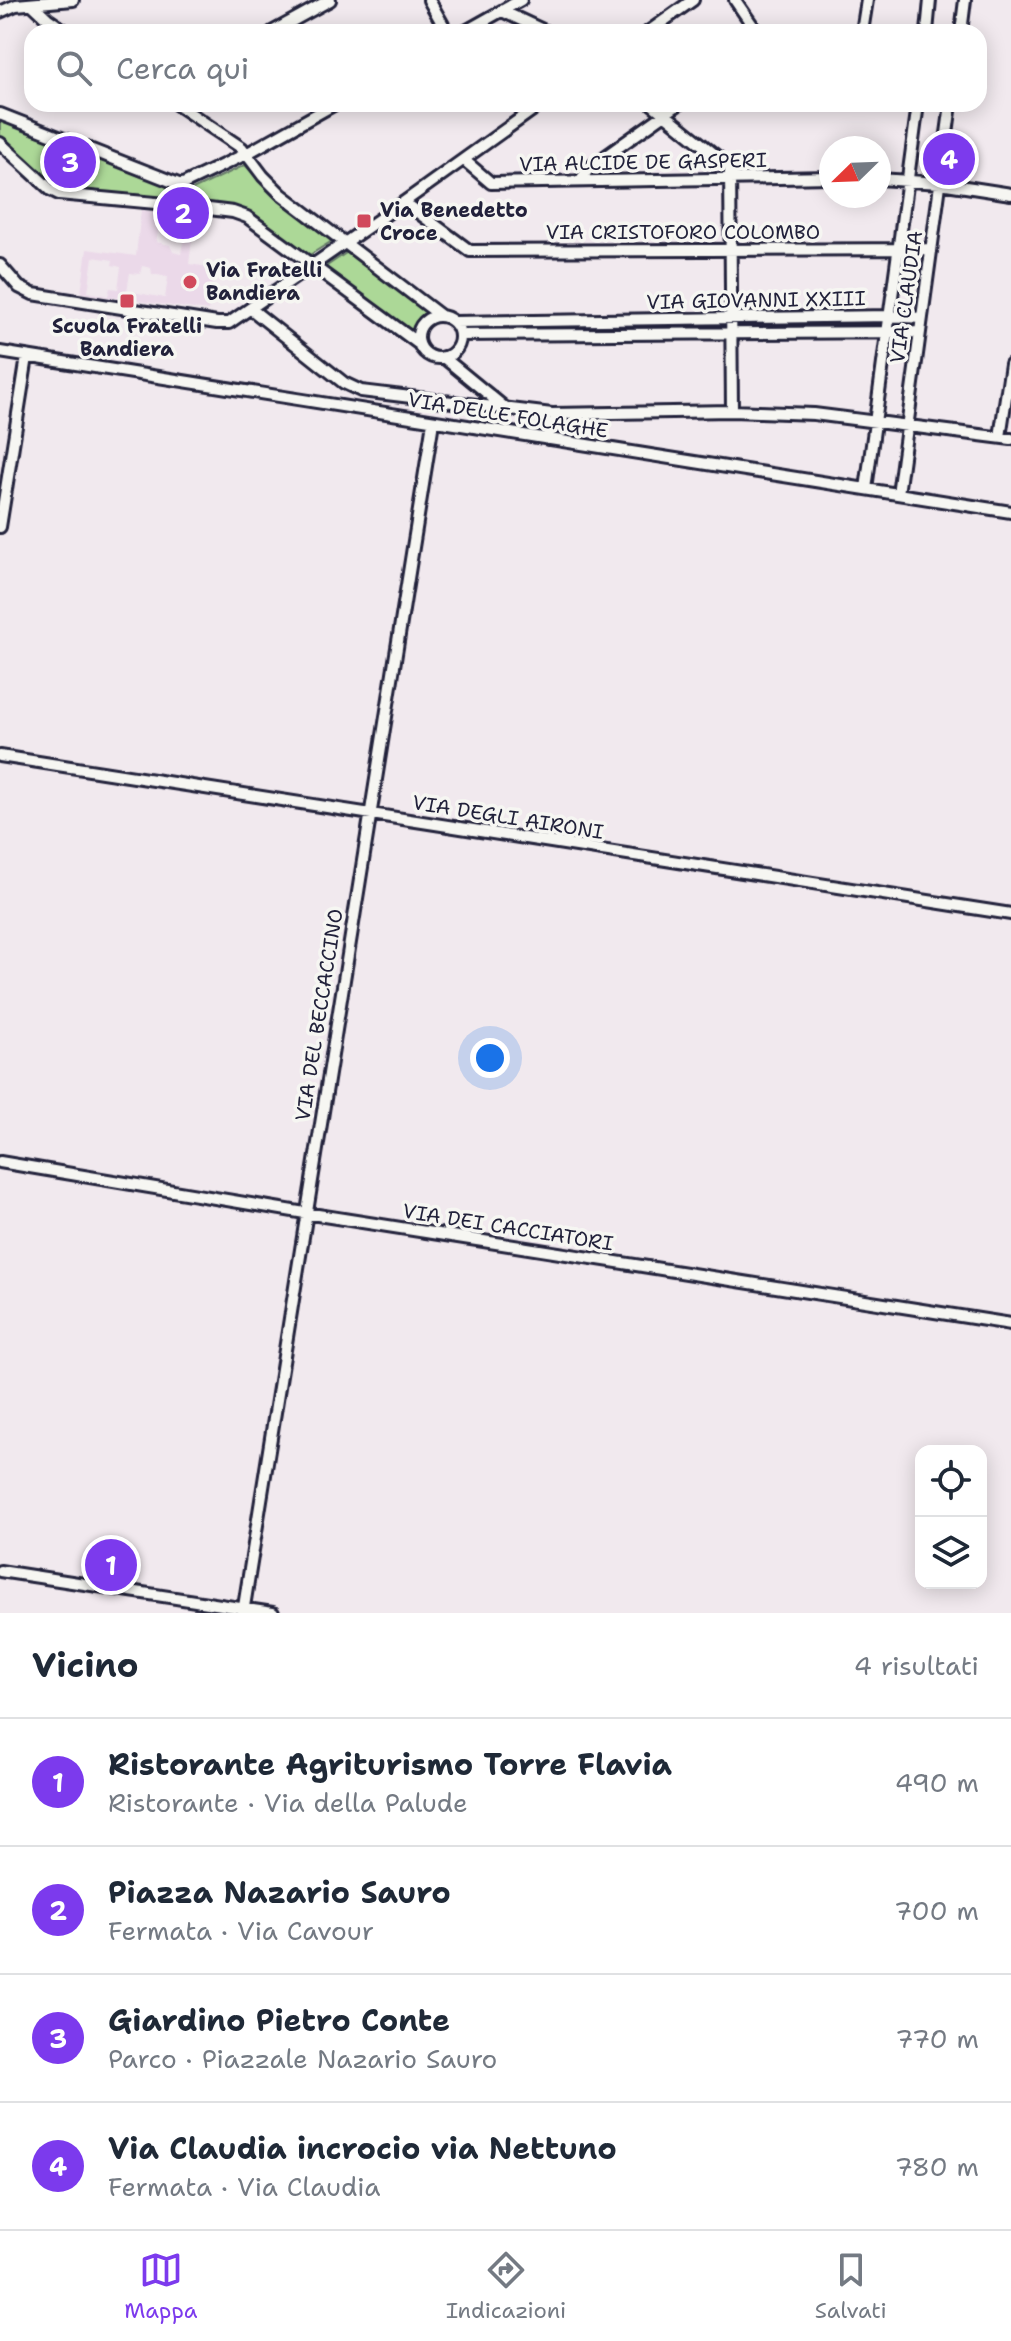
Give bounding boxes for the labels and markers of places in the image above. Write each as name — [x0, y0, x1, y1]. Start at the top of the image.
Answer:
pin: 4 — [923, 129, 975, 189]
pin: 3 — [44, 132, 96, 192]
pin: 2 — [157, 183, 209, 243]
place label: Via Benedetto Croce — [380, 197, 528, 246]
marker: Via Benedetto Croce — [355, 212, 373, 230]
place label: Via Fratelli Bandiera — [206, 257, 322, 306]
marker: Via Fratelli Bandiera — [181, 273, 199, 291]
marker: Scuola Fratelli Bandiera — [118, 292, 136, 310]
place label: Scuola Fratelli Bandiera — [52, 313, 202, 362]
pin: 1 — [85, 1535, 137, 1595]

